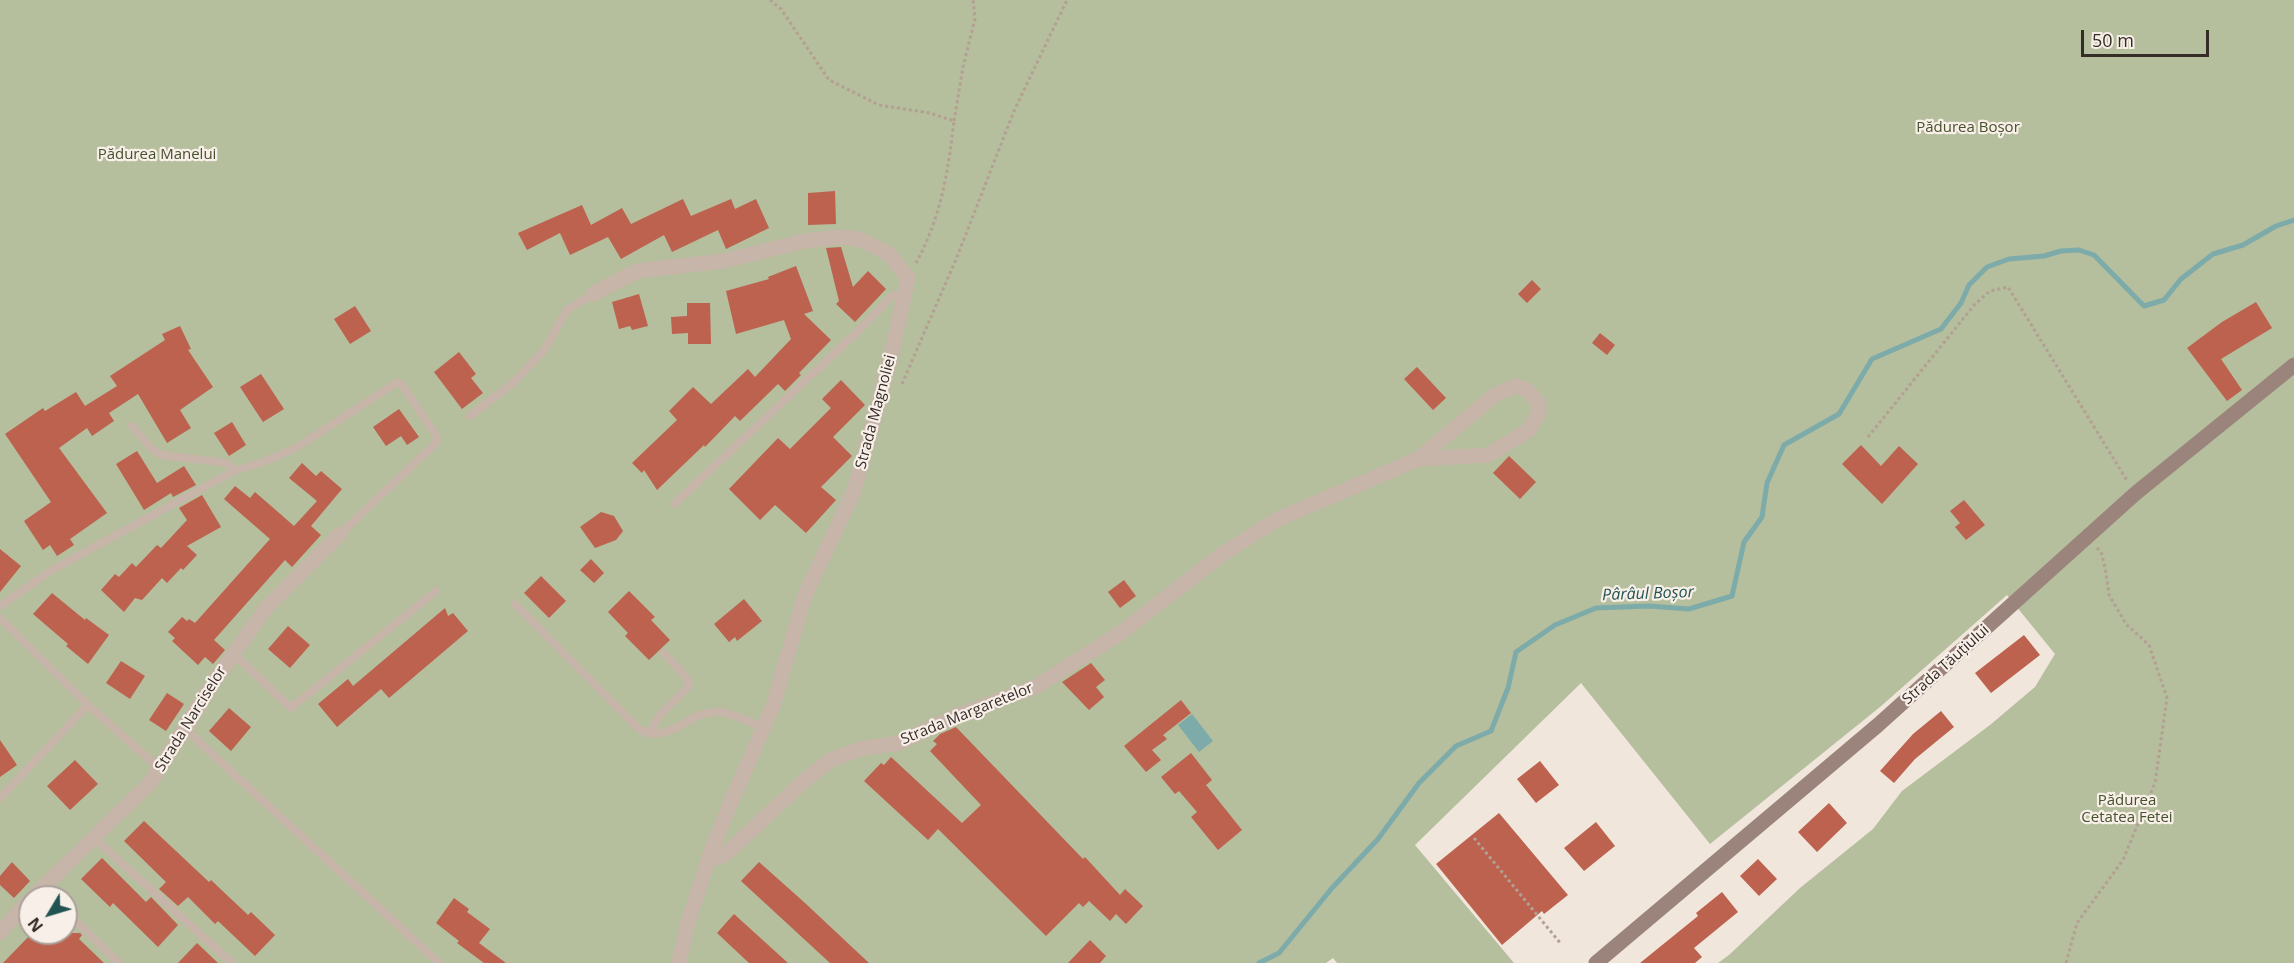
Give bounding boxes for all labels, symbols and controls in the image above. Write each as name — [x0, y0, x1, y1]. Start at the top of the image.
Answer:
scale bar — [2084, 18, 2212, 56]
text: 50 m — [2092, 28, 2134, 52]
park label: Pădurea Boșor — [1916, 119, 2020, 137]
park label: Pădurea Manelui — [98, 146, 216, 164]
street label: Strada Magnoliei — [852, 353, 900, 471]
water label: Pârâul Boșor — [1602, 583, 1694, 605]
street label: Strada Tăuțiului — [1899, 621, 1993, 709]
street label: Strada Narciselor — [151, 663, 231, 775]
street label: Strada Margaretelor — [898, 679, 1036, 749]
park label: Pădurea Cetatea Fetei — [2081, 792, 2173, 827]
north arrow — [18, 885, 78, 945]
text: N — [23, 913, 48, 937]

